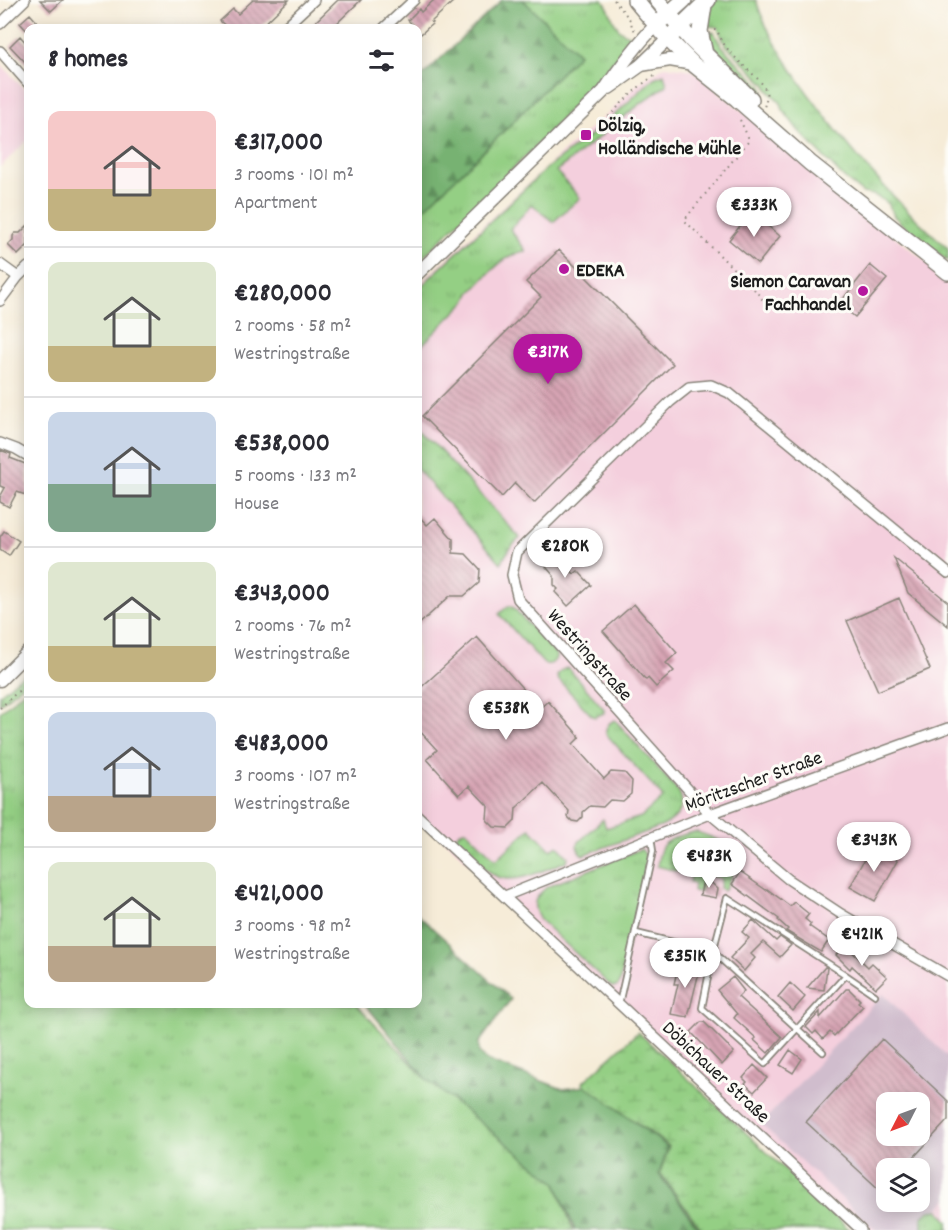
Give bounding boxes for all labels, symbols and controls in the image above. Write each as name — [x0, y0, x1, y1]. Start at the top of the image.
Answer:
text: 8 homes — [48, 42, 128, 79]
icon: filters — [365, 44, 398, 77]
place label: Dölzig, Holländische Mühle — [598, 113, 741, 164]
text: €317,000 — [234, 125, 323, 162]
marker: Dölzig, Holländische Mühle — [579, 128, 593, 142]
icon: home — [96, 135, 168, 207]
text: 3 rooms · 101 m² — [234, 162, 354, 190]
pin: €333K — [712, 187, 796, 238]
text: Apartment — [234, 190, 317, 218]
text: €333K — [730, 192, 778, 220]
place label: EDEKA — [576, 258, 625, 286]
marker: EDEKA — [557, 262, 571, 276]
place label: Siemon Caravan Fachhandel — [730, 269, 851, 320]
text: €280,000 — [234, 276, 332, 313]
marker: Siemon Caravan Fachhandel — [856, 284, 870, 298]
icon: home — [96, 286, 168, 358]
text: 2 rooms · 58 m² — [234, 313, 351, 341]
pin: €317K — [506, 334, 590, 385]
text: €317K — [527, 339, 569, 367]
text: Westringstraße — [234, 341, 350, 369]
text: €538,000 — [234, 426, 330, 463]
icon: home — [96, 436, 168, 508]
text: 5 rooms · 133 m² — [234, 463, 357, 491]
text: House — [234, 491, 279, 519]
pin: €280K — [523, 528, 607, 579]
text: €280K — [541, 533, 589, 561]
text: €343,000 — [234, 576, 330, 613]
icon: home — [96, 586, 168, 658]
street label: Westringstraße — [540, 604, 638, 709]
text: 2 rooms · 76 m² — [234, 613, 352, 641]
text: Westringstraße — [234, 641, 350, 669]
pin: €538K — [464, 690, 548, 741]
text: €538K — [483, 695, 529, 723]
text: €483,000 — [234, 726, 329, 763]
icon: home — [96, 736, 168, 808]
street label: Möritzscher Straße — [681, 745, 827, 821]
text: 3 rooms · 107 m² — [234, 763, 357, 791]
text: Westringstraße — [234, 791, 350, 819]
pin: €343K — [832, 822, 916, 873]
text: €343K — [851, 827, 897, 855]
pin: €483K — [667, 838, 751, 889]
text: €483K — [686, 843, 732, 871]
text: €421,000 — [234, 876, 324, 913]
icon: home — [96, 886, 168, 958]
text: 3 rooms · 98 m² — [234, 913, 351, 941]
pin: €421K — [820, 916, 904, 967]
text: €421K — [841, 921, 883, 949]
pin: €351K — [643, 938, 727, 989]
text: Westringstraße — [234, 941, 350, 969]
text: €351K — [664, 943, 706, 971]
street label: Döbichauer Straße — [655, 1016, 775, 1131]
north arrow — [876, 1092, 930, 1146]
map controls — [876, 1092, 930, 1212]
button: layers — [876, 1158, 930, 1212]

